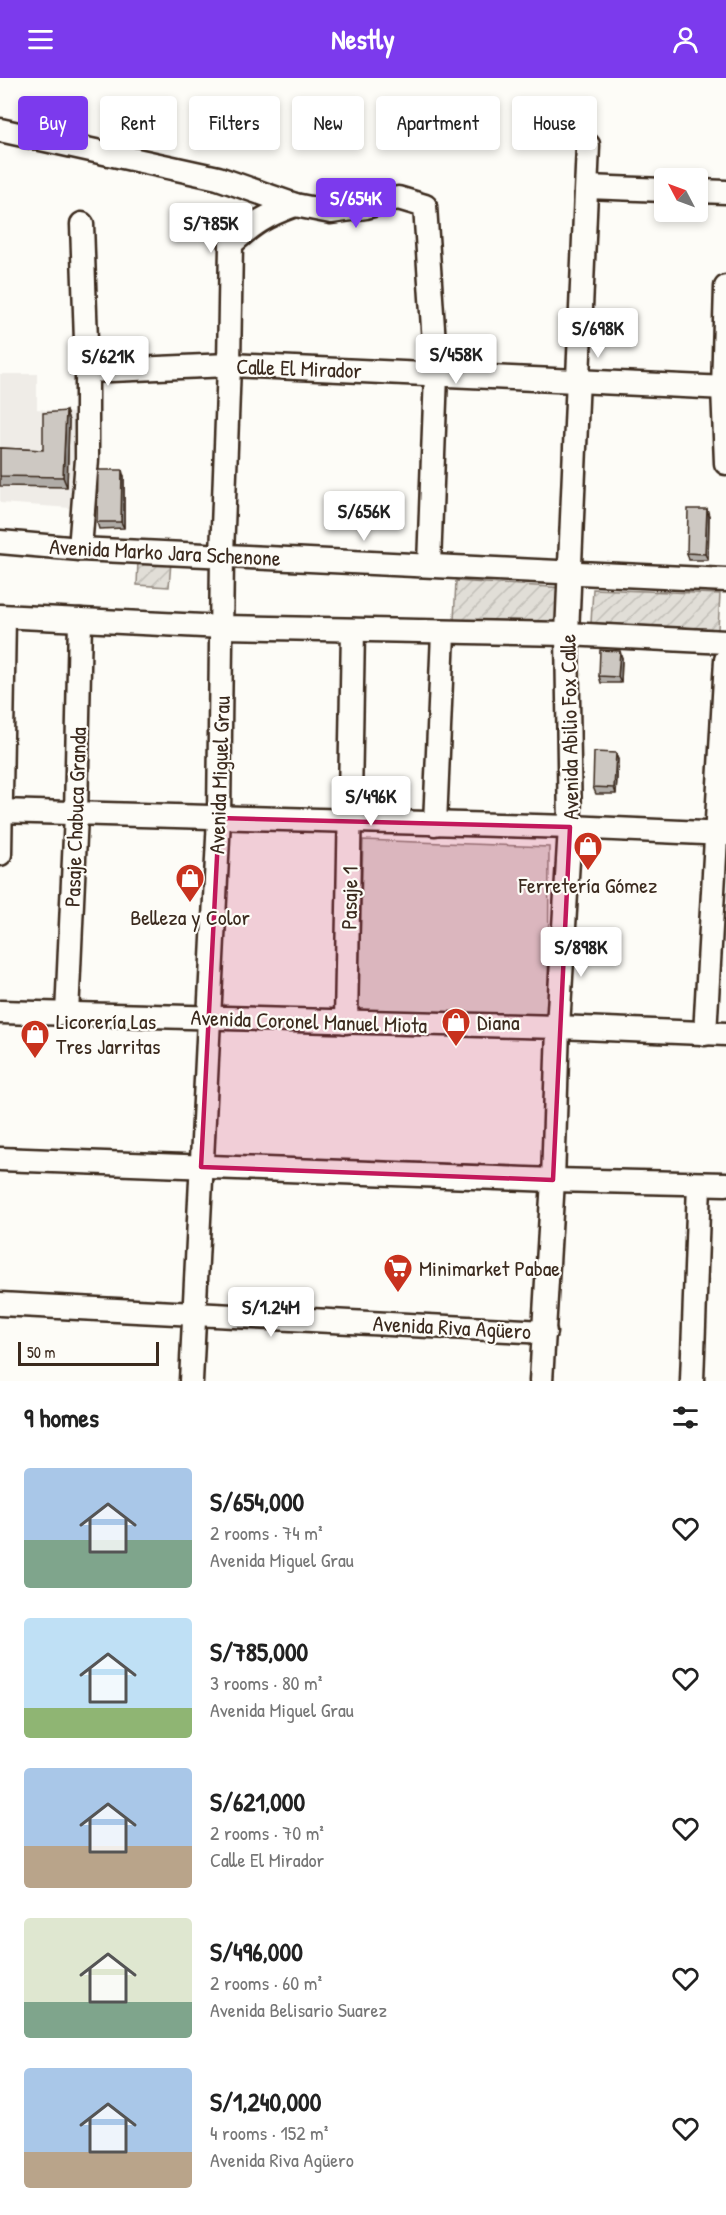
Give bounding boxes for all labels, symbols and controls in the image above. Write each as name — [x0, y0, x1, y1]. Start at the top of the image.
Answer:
text: Nestly — [331, 21, 395, 57]
icon: menu — [24, 23, 57, 56]
icon: person — [669, 23, 702, 56]
chip: Buy — [18, 96, 88, 150]
chip: Rent — [100, 96, 177, 150]
chip: Filters — [189, 96, 280, 150]
chip: New — [292, 96, 364, 150]
chip: Apartment — [376, 96, 500, 150]
chip: House — [512, 96, 597, 150]
north arrow — [654, 168, 708, 222]
map controls — [654, 168, 708, 222]
pin: S/654K — [307, 178, 405, 229]
text: S/654K — [330, 184, 382, 211]
pin: S/785K — [162, 203, 260, 254]
text: S/785K — [183, 209, 239, 236]
pin: S/698K — [549, 308, 647, 359]
text: S/698K — [572, 314, 624, 341]
pin: S/458K — [407, 334, 505, 385]
pin: S/621K — [59, 336, 157, 387]
text: S/458K — [430, 340, 482, 367]
text: S/621K — [82, 342, 134, 369]
street label: Calle El Mirador — [236, 351, 363, 385]
pin: S/656K — [315, 491, 413, 542]
text: S/656K — [338, 497, 390, 524]
street label: Avenida Marko Jara Schenone — [49, 531, 282, 573]
street label: Avenida Abilio Fox Calle — [552, 634, 586, 820]
street label: Avenida Miguel Grau — [201, 695, 237, 855]
street label: Pasaje Chabuca Granda — [57, 726, 93, 908]
pin: S/496K — [322, 776, 420, 827]
text: S/496K — [346, 782, 396, 809]
shop icon: Ferretería Gómez — [572, 830, 604, 872]
shop icon: Belleza y Color — [174, 862, 206, 904]
street label: Pasaje 1 — [333, 866, 365, 930]
place label: Ferretería Gómez — [518, 870, 657, 900]
place label: Belleza y Color — [130, 902, 250, 932]
pin: S/898K — [532, 927, 630, 978]
text: S/898K — [555, 933, 607, 960]
street label: Avenida Coronel Manuel Miota — [190, 1002, 428, 1040]
place label: Licorería Las Tres Jarritas — [56, 1006, 160, 1061]
shop icon: Diana — [440, 1006, 472, 1048]
place label: Diana — [477, 1007, 520, 1037]
shop icon: Licorería Las Tres Jarritas — [19, 1018, 51, 1060]
supermarket icon: Minimarket Pabae — [382, 1252, 414, 1294]
place label: Minimarket Pabae — [419, 1253, 560, 1283]
pin: S/1.24M — [216, 1287, 326, 1338]
text: S/1.24M — [242, 1293, 300, 1320]
street label: Avenida Riva Agüero — [372, 1308, 532, 1346]
scale bar — [18, 1339, 159, 1366]
text: 50 m — [27, 1341, 56, 1363]
text: 9 homes — [24, 1400, 99, 1435]
icon: filters — [669, 1401, 702, 1434]
text: S/654,000 — [210, 1484, 304, 1519]
icon: home — [72, 1492, 144, 1564]
icon: heart — [669, 1512, 702, 1545]
text: 2 rooms · 74 m² — [210, 1519, 322, 1546]
text: Avenida Miguel Grau — [210, 1546, 354, 1573]
text: S/785,000 — [210, 1634, 308, 1669]
icon: home — [72, 1642, 144, 1714]
icon: heart — [669, 1662, 702, 1695]
text: 3 rooms · 80 m² — [210, 1669, 322, 1696]
text: Avenida Miguel Grau — [210, 1696, 354, 1723]
text: S/621,000 — [210, 1784, 305, 1819]
icon: home — [72, 1792, 144, 1864]
icon: heart — [669, 1812, 702, 1845]
text: 2 rooms · 70 m² — [210, 1819, 324, 1846]
text: Calle El Mirador — [210, 1846, 324, 1873]
text: S/496,000 — [210, 1934, 303, 1969]
icon: home — [72, 1942, 144, 2014]
icon: heart — [669, 1962, 702, 1995]
text: 2 rooms · 60 m² — [210, 1969, 322, 1996]
text: Avenida Belisario Suarez — [210, 1996, 387, 2023]
text: S/1,240,000 — [210, 2084, 321, 2119]
icon: home — [72, 2092, 144, 2164]
icon: heart — [669, 2112, 702, 2145]
text: 4 rooms · 152 m² — [210, 2119, 328, 2146]
text: Avenida Riva Agüero — [210, 2146, 354, 2173]

